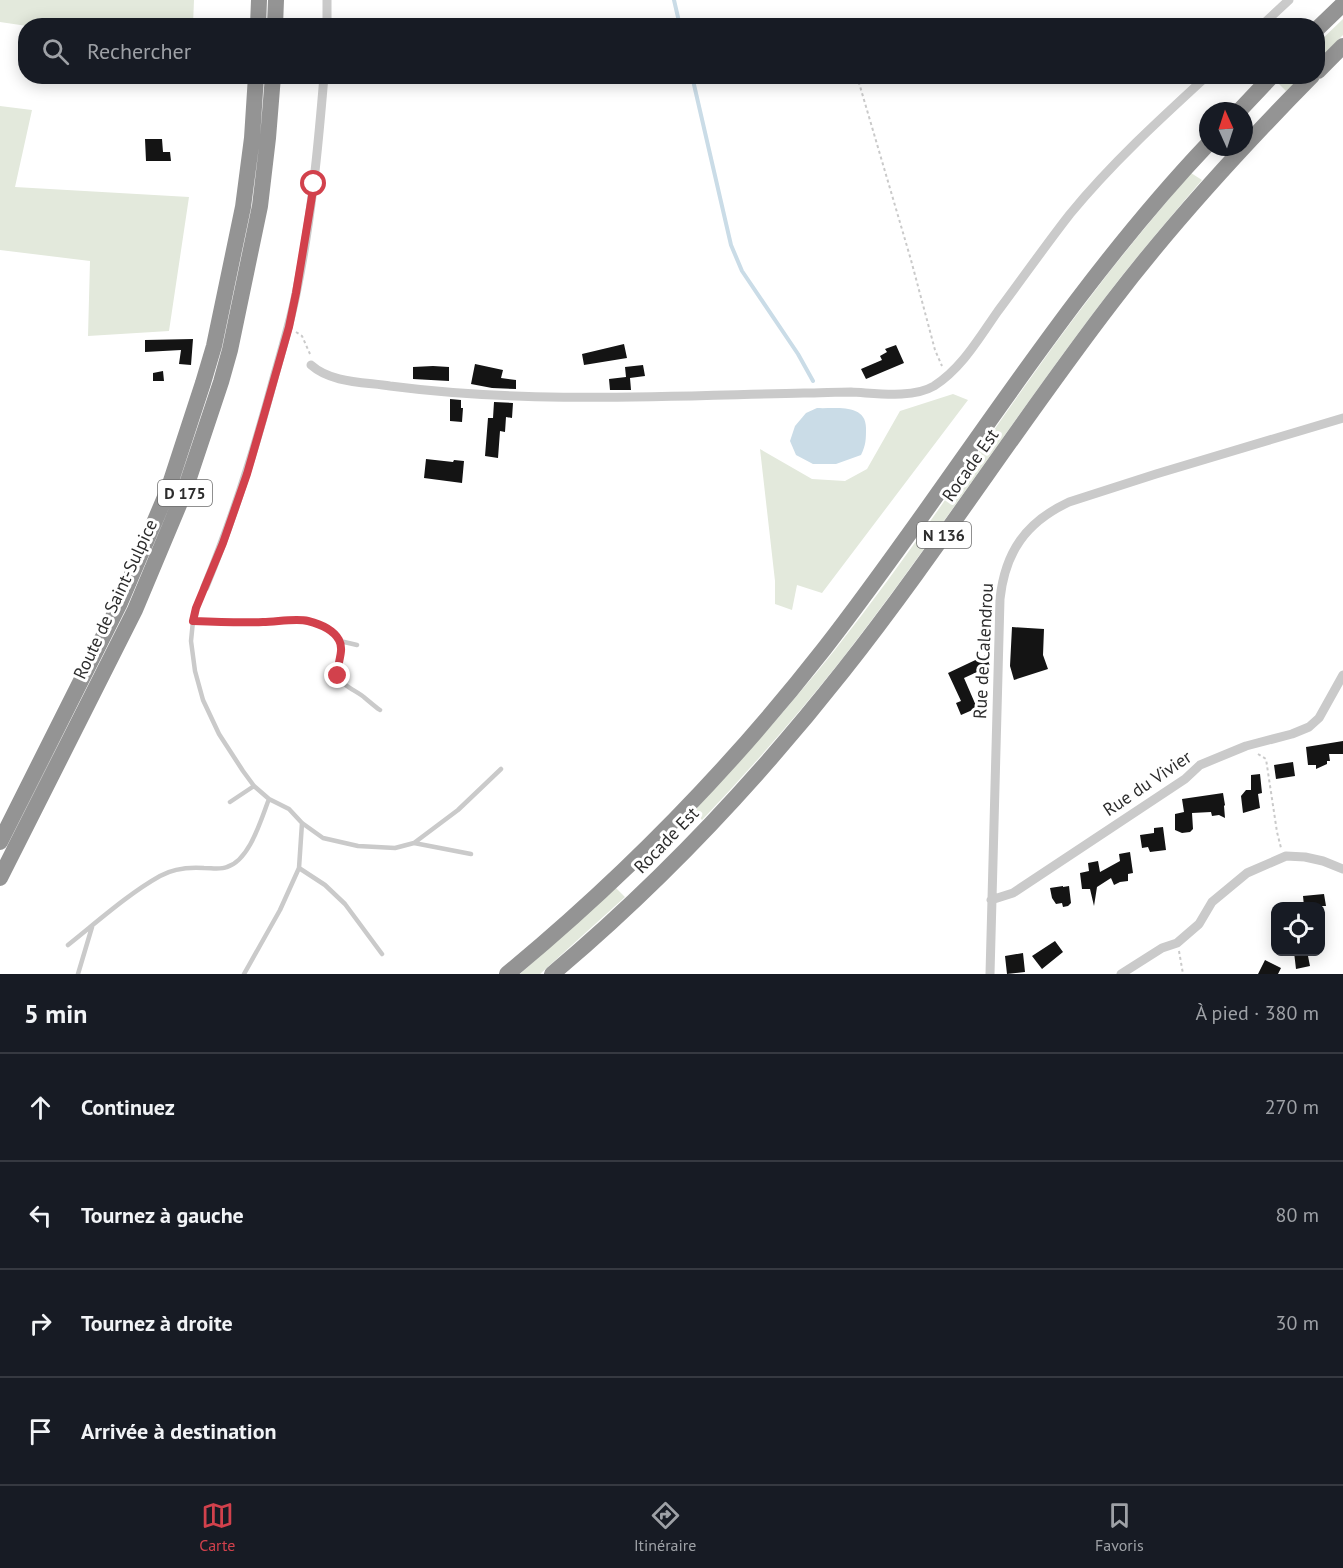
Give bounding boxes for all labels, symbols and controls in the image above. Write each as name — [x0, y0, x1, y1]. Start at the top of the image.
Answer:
search box — [18, 18, 1325, 84]
icon: search — [39, 35, 72, 68]
text: Rechercher — [87, 37, 191, 65]
north arrow — [1199, 102, 1253, 156]
route start — [300, 170, 326, 196]
street label: Rocade Est — [937, 424, 1003, 506]
road number: D 175 — [158, 480, 212, 506]
street label: Route de Saint-Sulpice — [68, 515, 162, 683]
road number: N 136 — [917, 522, 971, 548]
street label: Rue de Calendrou — [968, 582, 998, 720]
route end — [324, 662, 350, 688]
street label: Rue du Vivier — [1098, 745, 1196, 821]
street label: Rocade Est — [629, 802, 703, 878]
map controls — [1271, 902, 1325, 956]
button: locate — [1271, 902, 1325, 956]
text: 5 min — [24, 997, 87, 1030]
text: À pied · 380 m — [1195, 1000, 1319, 1026]
icon: ahead — [24, 1091, 57, 1124]
text: Continuez — [81, 1093, 175, 1121]
text: 270 m — [1265, 1094, 1319, 1120]
icon: left — [24, 1199, 57, 1232]
text: Tournez à gauche — [81, 1201, 244, 1229]
text: 80 m — [1276, 1202, 1319, 1228]
icon: right — [24, 1307, 57, 1340]
text: Tournez à droite — [81, 1309, 233, 1337]
text: 30 m — [1276, 1310, 1319, 1336]
icon: arrive — [24, 1415, 57, 1448]
text: Arrivée à destination — [81, 1417, 277, 1445]
tab: Carte — [199, 1499, 235, 1555]
tab: Itinéraire — [634, 1499, 696, 1555]
tab: Favoris — [1095, 1499, 1144, 1555]

